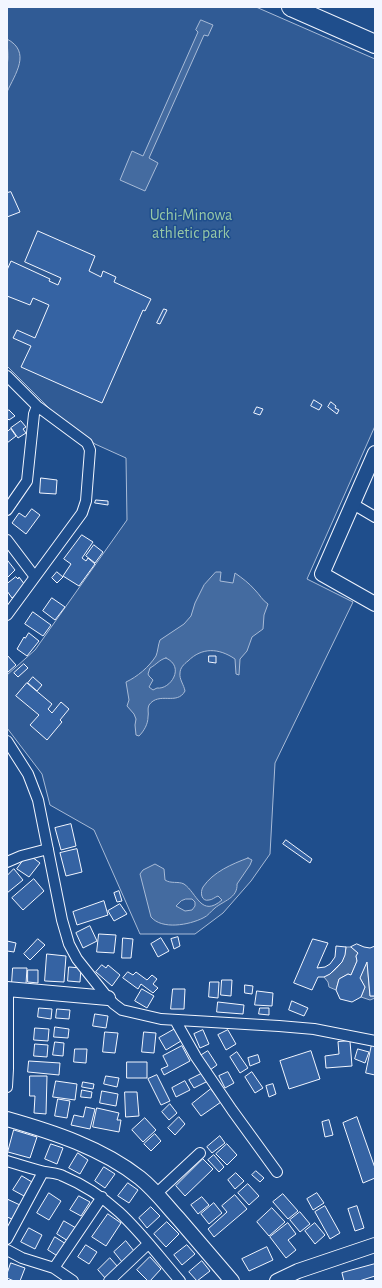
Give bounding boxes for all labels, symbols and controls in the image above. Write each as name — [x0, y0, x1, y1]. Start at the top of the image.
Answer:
park label: Uchi-Minowa athletic park — [150, 205, 232, 243]

